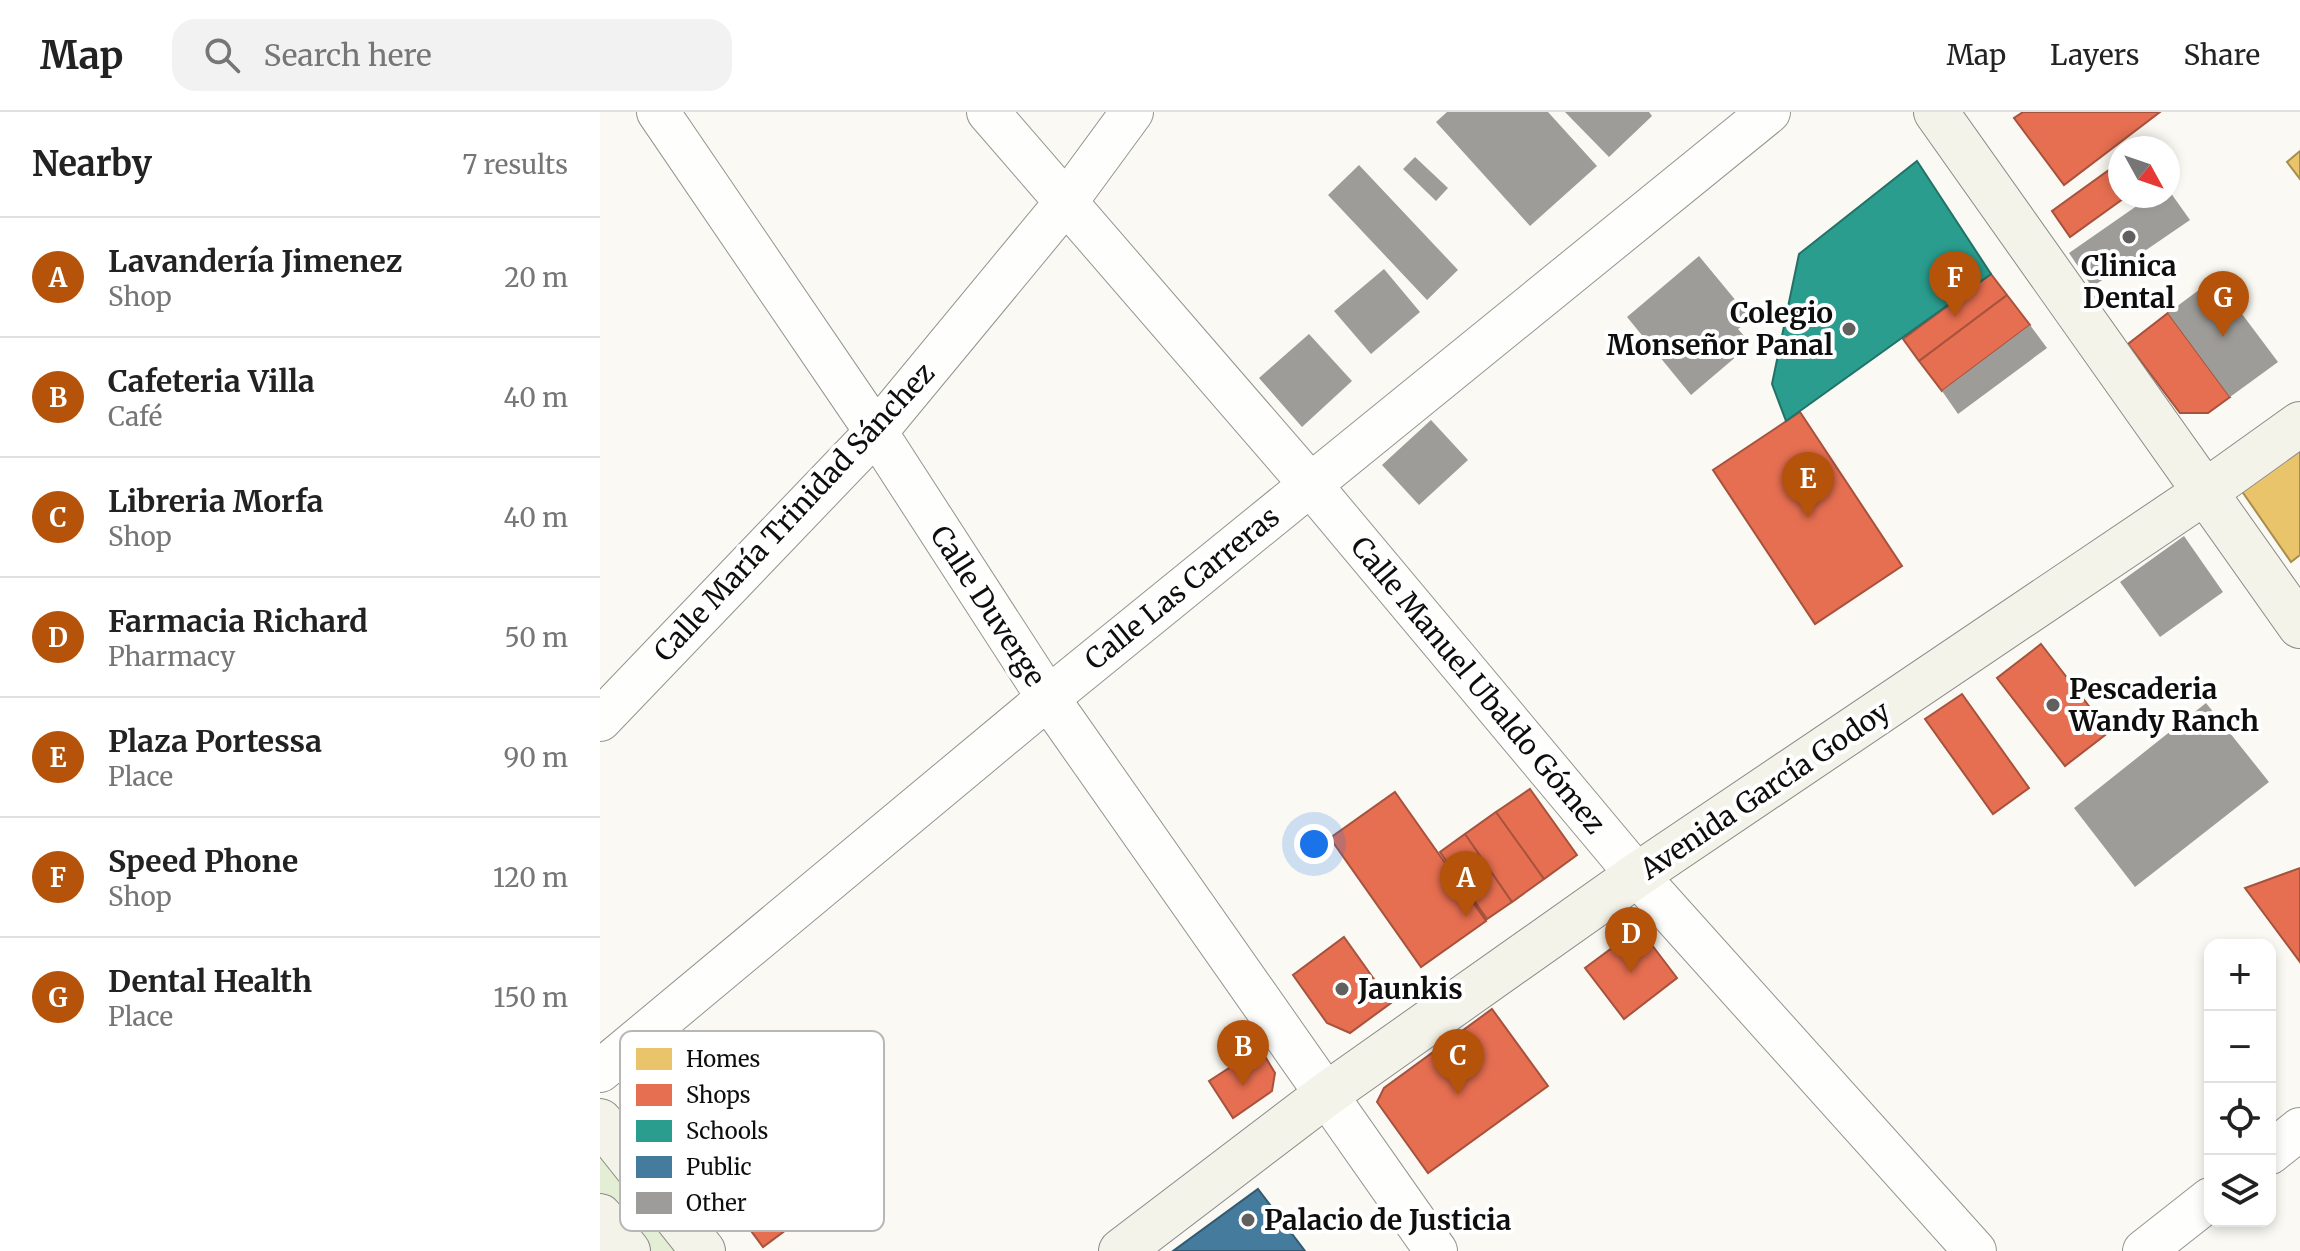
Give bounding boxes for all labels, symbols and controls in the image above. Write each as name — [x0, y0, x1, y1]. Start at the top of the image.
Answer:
search box — [172, 19, 732, 91]
text: Map — [40, 32, 124, 79]
icon: search — [200, 33, 244, 77]
text: Search here — [264, 36, 432, 74]
text: Map — [1946, 37, 2006, 73]
text: Layers — [2050, 37, 2139, 73]
text: Share — [2183, 37, 2260, 73]
north arrow — [2108, 136, 2180, 208]
text: Nearby — [32, 143, 152, 185]
text: 7 results — [463, 148, 568, 181]
marker: Clinica Dental — [2120, 228, 2138, 246]
text: Lavandería Jimenez — [108, 242, 402, 280]
place label: Clinica Dental — [2081, 248, 2177, 316]
pin: F — [1929, 251, 1981, 317]
text: A — [49, 261, 67, 294]
text: 20 m — [504, 261, 568, 294]
pin: G — [2197, 271, 2249, 337]
text: Shop — [108, 280, 172, 313]
place label: Colegio Monseñor Panal — [1607, 295, 1833, 363]
marker: Colegio Monseñor Panal — [1840, 320, 1858, 338]
street label: Calle María Trinidad Sánchez — [646, 355, 942, 669]
text: Cafeteria Villa — [108, 362, 315, 400]
text: B — [49, 381, 67, 414]
text: 40 m — [504, 381, 568, 414]
text: Café — [108, 400, 162, 433]
pin: E — [1782, 452, 1834, 518]
text: Libreria Morfa — [108, 482, 324, 520]
street label: Calle Las Carreras — [1077, 499, 1287, 677]
text: C — [49, 501, 67, 534]
text: 40 m — [504, 501, 568, 534]
street label: Calle Duverge — [923, 519, 1053, 693]
text: Shop — [108, 520, 172, 553]
street label: Calle Manuel Ubaldo Gómez — [1343, 529, 1613, 841]
text: Farmacia Richard — [108, 602, 368, 640]
text: D — [48, 621, 68, 654]
text: 50 m — [504, 621, 568, 654]
text: Pharmacy — [108, 640, 235, 673]
place label: Pescaderia Wandy Ranch — [2068, 671, 2259, 739]
street label: Avenida García Godoy — [1632, 693, 1897, 888]
marker: Pescaderia Wandy Ranch — [2044, 696, 2062, 714]
text: Plaza Portessa — [108, 722, 322, 760]
text: E — [50, 741, 66, 774]
text: 90 m — [504, 741, 568, 774]
text: Place — [108, 760, 173, 793]
your location — [1294, 824, 1334, 864]
text: Speed Phone — [108, 842, 298, 880]
pin: A — [1440, 851, 1492, 917]
text: F — [50, 861, 66, 894]
text: 120 m — [493, 861, 568, 894]
text: Shop — [108, 880, 172, 913]
pin: D — [1605, 907, 1657, 973]
map controls — [2204, 939, 2276, 1227]
button: + — [2204, 939, 2276, 1011]
text: Dental Health — [108, 962, 312, 1000]
place label: Jaunkis — [1357, 971, 1463, 1007]
marker: Jaunkis — [1333, 980, 1351, 998]
text: G — [49, 981, 67, 1014]
text: 150 m — [494, 981, 568, 1014]
text: Place — [108, 1000, 173, 1033]
button: − — [2204, 1011, 2276, 1083]
pin: B — [1217, 1020, 1269, 1086]
pin: C — [1432, 1029, 1484, 1095]
legend — [620, 1031, 884, 1231]
text: Homes — [686, 1045, 760, 1073]
text: Shops — [686, 1081, 751, 1109]
button: locate — [2204, 1083, 2276, 1155]
text: Schools — [686, 1117, 768, 1145]
text: Public — [686, 1153, 752, 1181]
button: layers — [2204, 1155, 2276, 1227]
text: Other — [686, 1189, 747, 1217]
place label: Palacio de Justicia — [1264, 1202, 1512, 1238]
marker: Palacio de Justicia — [1239, 1211, 1257, 1229]

